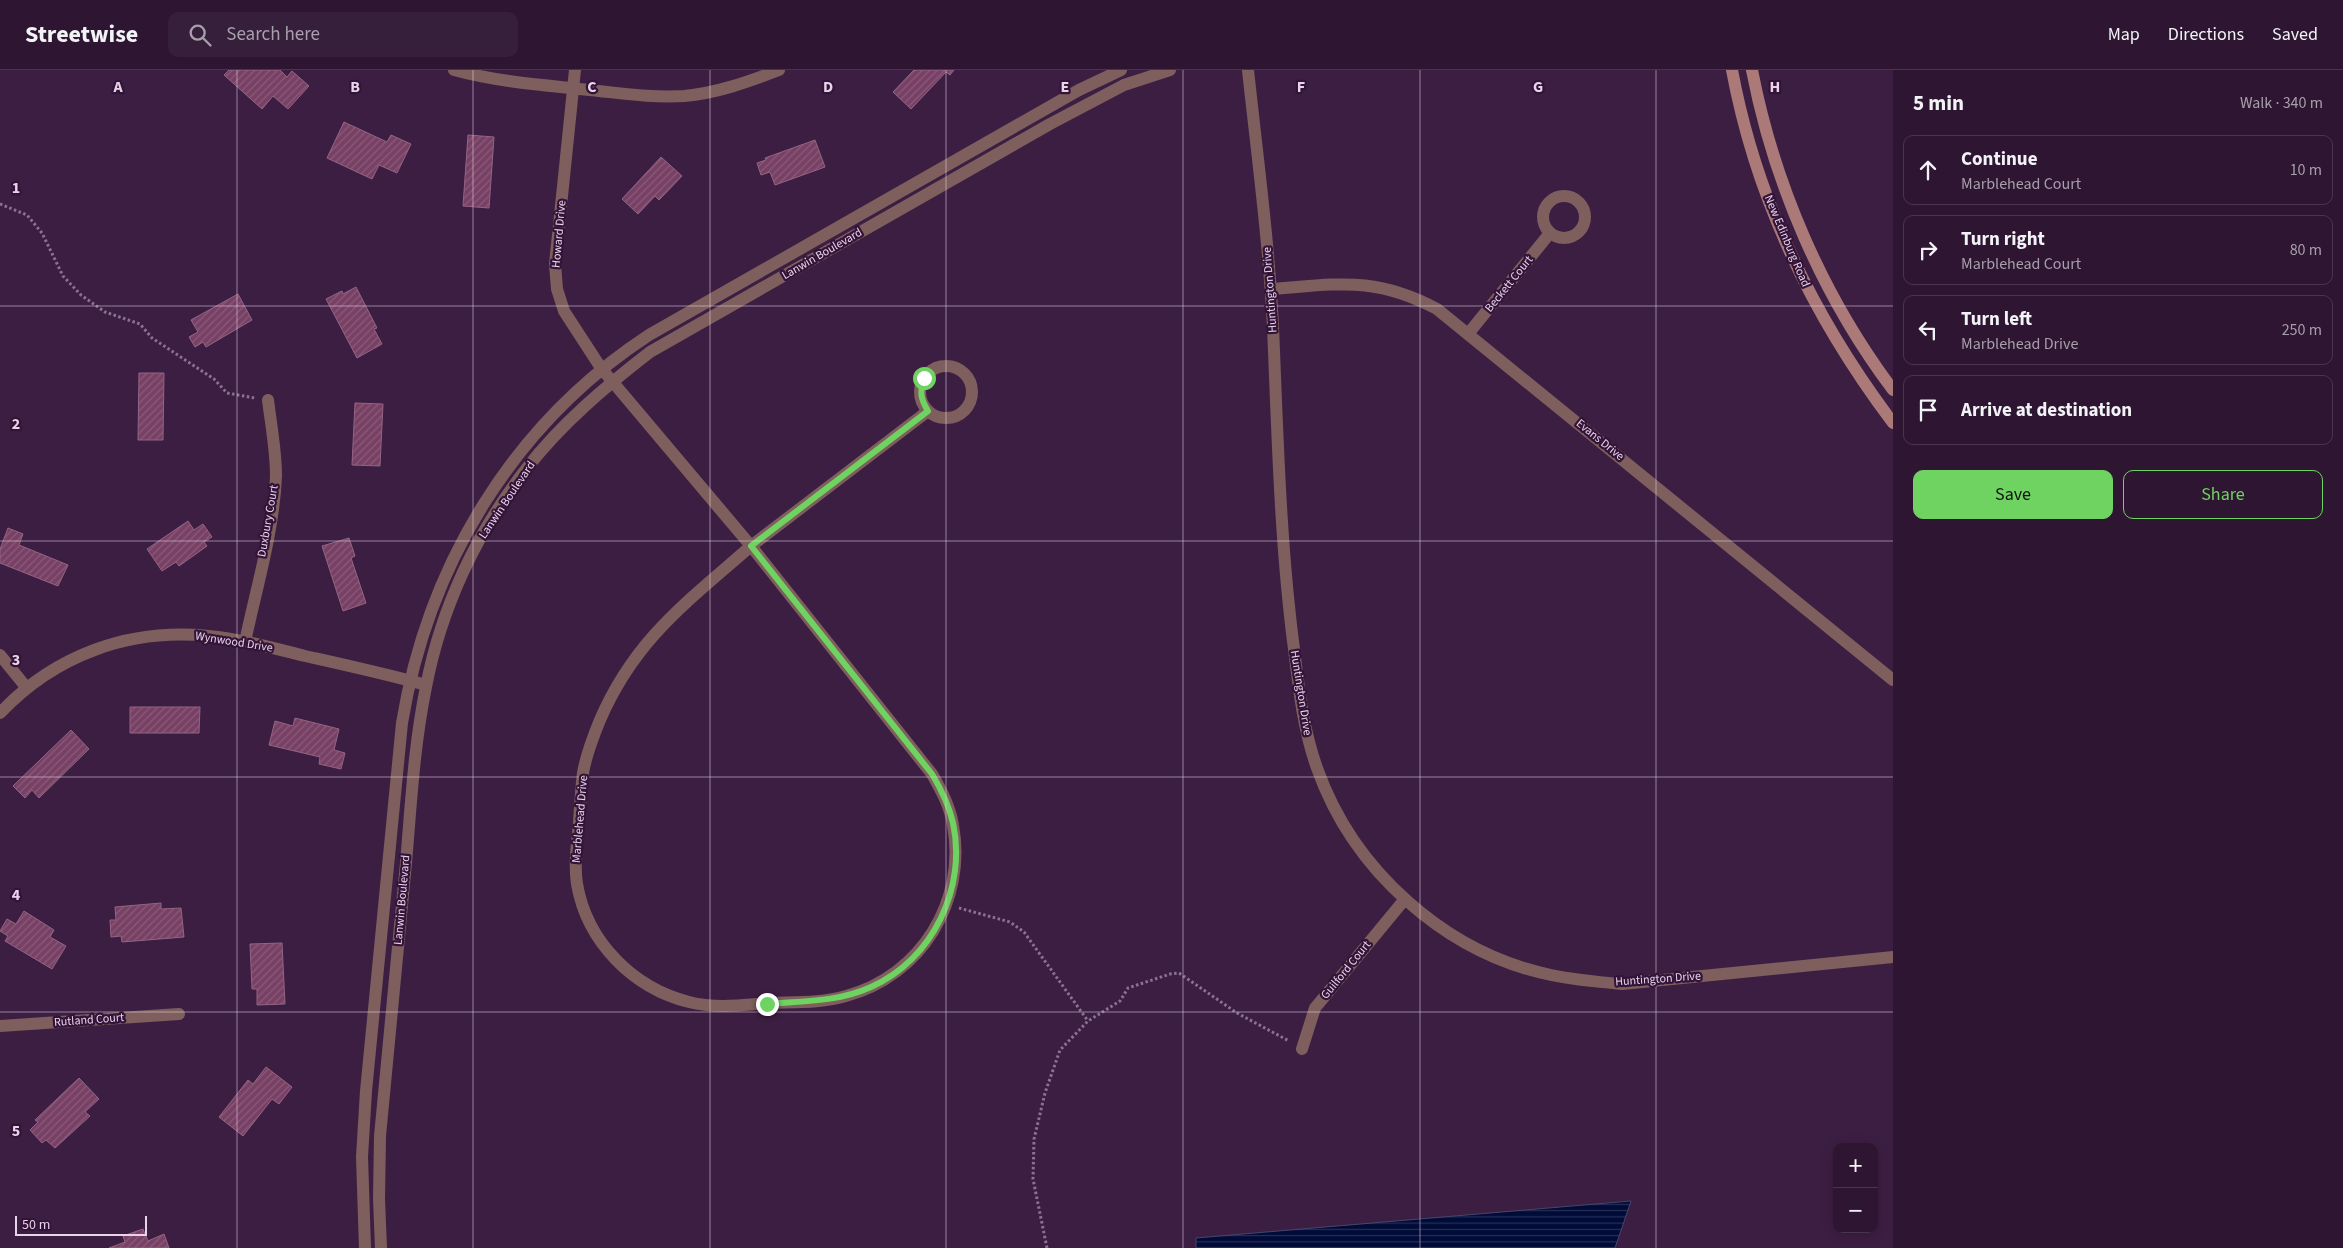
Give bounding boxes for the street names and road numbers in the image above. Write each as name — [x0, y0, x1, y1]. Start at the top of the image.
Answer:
street label: New Edinburg Road — [1760, 192, 1814, 290]
street label: Howard Drive — [548, 199, 570, 269]
street label: Lanwin Boulevard — [779, 224, 865, 284]
street label: Huntington Drive — [1259, 247, 1281, 333]
street label: Beckett Court — [1481, 252, 1537, 316]
street label: Evans Drive — [1572, 415, 1628, 465]
street label: Lanwin Boulevard — [475, 458, 539, 542]
street label: Duxbury Court — [253, 484, 283, 558]
street label: Wynwood Drive — [194, 627, 274, 657]
street label: Huntington Drive — [1286, 649, 1316, 737]
street label: Marblehead Drive — [568, 774, 592, 864]
street label: Lanwin Boulevard — [390, 854, 414, 946]
street label: Guilford Court — [1317, 937, 1375, 1003]
street label: Huntington Drive — [1615, 968, 1701, 990]
street label: Rutland Court — [53, 1009, 125, 1031]

